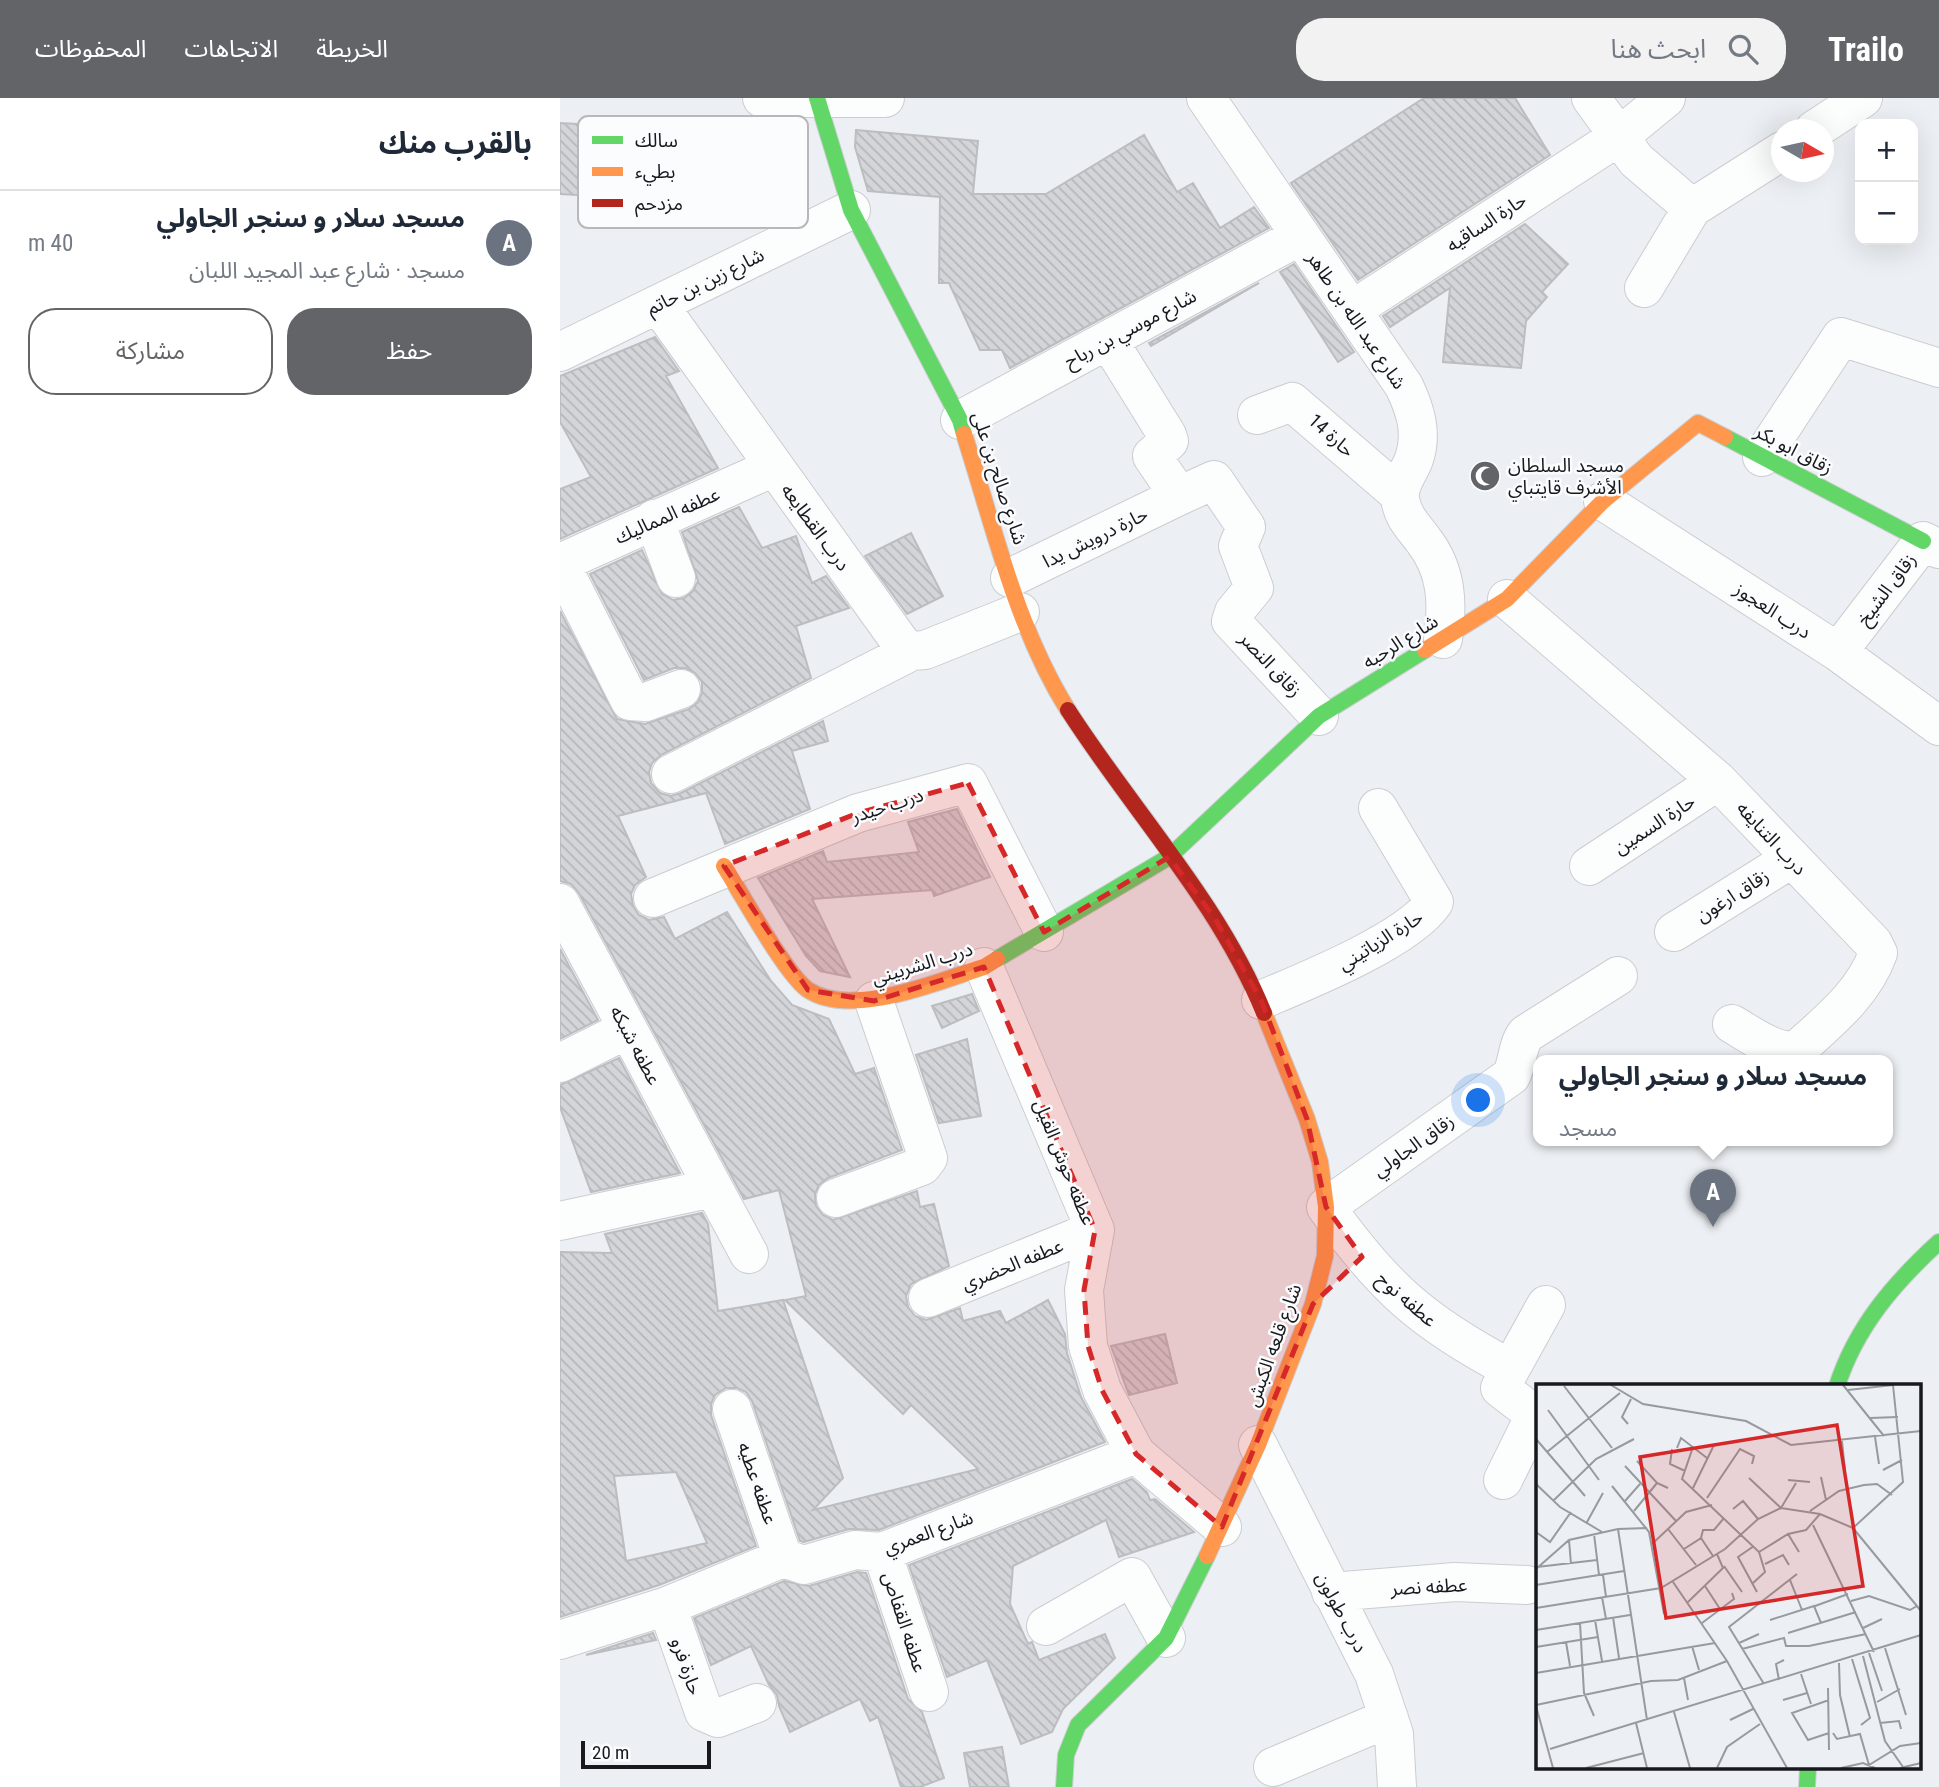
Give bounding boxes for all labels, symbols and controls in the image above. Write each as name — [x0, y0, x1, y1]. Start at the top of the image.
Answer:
search box — [1296, 18, 1786, 81]
icon: search — [1724, 30, 1762, 68]
text: Trailo — [1828, 30, 1904, 69]
text: ابحث هنا — [1611, 34, 1706, 64]
text: المحفوظات — [35, 35, 146, 63]
text: الاتجاهات — [184, 35, 278, 63]
text: الخريطة — [316, 35, 388, 63]
legend — [578, 116, 808, 228]
north arrow — [1771, 119, 1834, 182]
map controls — [1855, 119, 1918, 245]
button: + — [1855, 119, 1918, 182]
text: بالقرب منك — [379, 125, 532, 160]
text: سالك — [635, 129, 678, 152]
text: بطيء — [635, 160, 675, 186]
button: − — [1855, 182, 1918, 245]
street label: حارة الساقيه — [1442, 188, 1531, 257]
text: مزدحم — [635, 192, 683, 218]
text: مسجد سلار و سنجر الجاولي — [157, 203, 465, 233]
text: 40 m — [28, 230, 73, 257]
text: A — [502, 230, 516, 257]
street label: شارع زين بن حاتم — [643, 243, 769, 323]
street label: شارع عبد الله بن طاهر — [1300, 246, 1411, 395]
text: مسجد · شارع عبد المجيد اللبان — [189, 257, 465, 284]
street label: شارع موسي بن رباح — [1060, 284, 1202, 376]
button: مشاركة — [28, 308, 273, 395]
button: حفظ — [287, 308, 532, 395]
street label: شارع صالح بن على — [964, 409, 1032, 548]
street label: حارة 14 — [1304, 409, 1359, 462]
street label: زقاق ابو بكر — [1750, 419, 1837, 479]
place label: مسجد السلطان الأشرف قايتباي — [1508, 454, 1624, 502]
mosque icon: مسجد السلطان الأشرف قايتباي — [1468, 459, 1502, 493]
street label: درب القطايعه — [776, 479, 855, 575]
street label: عطفه المماليك — [611, 482, 723, 549]
street label: حارة درويش يدا — [1039, 502, 1151, 573]
street label: زقاق الشيخ — [1852, 549, 1923, 632]
street label: درب العجوز — [1729, 577, 1815, 644]
street label: شارع الرحبه — [1358, 609, 1443, 675]
street label: زقاق النصر — [1234, 626, 1307, 702]
street label: درب حيدر — [847, 783, 926, 828]
street label: حارة السمين — [1609, 790, 1699, 859]
street label: درب التنايفه — [1732, 797, 1811, 880]
street label: زقاق ارغون — [1691, 864, 1773, 927]
street label: حارة الزياتيني — [1334, 905, 1429, 978]
street label: درب الشربيني — [869, 937, 976, 993]
street label: عطفه شبكه — [605, 1002, 666, 1089]
popup — [1533, 1055, 1893, 1146]
text: مسجد سلار و سنجر الجاولي — [1559, 1061, 1867, 1091]
your location — [1461, 1083, 1495, 1117]
street label: عطفه حوش الفيل — [1029, 1096, 1100, 1228]
street label: زقاق الجاولي — [1368, 1109, 1460, 1185]
text: مسجد — [1559, 1115, 1617, 1142]
pin: A — [1690, 1169, 1736, 1227]
street label: عطفه الحضري — [958, 1234, 1068, 1298]
street label: عطفه نوح — [1371, 1267, 1441, 1333]
street label: شارع قلعه الكبش — [1241, 1281, 1308, 1410]
inset map — [1536, 1384, 1922, 1770]
street label: عطفه عطيه — [733, 1439, 782, 1527]
street label: شارع العمري — [880, 1506, 977, 1563]
street label: درب طولون — [1311, 1568, 1372, 1656]
street label: عطفه القفاص — [877, 1569, 932, 1675]
street label: عطفه نصر — [1389, 1573, 1468, 1600]
street label: حارة فرو — [666, 1634, 707, 1698]
scale bar — [581, 1738, 710, 1770]
text: 20 m — [592, 1741, 629, 1764]

